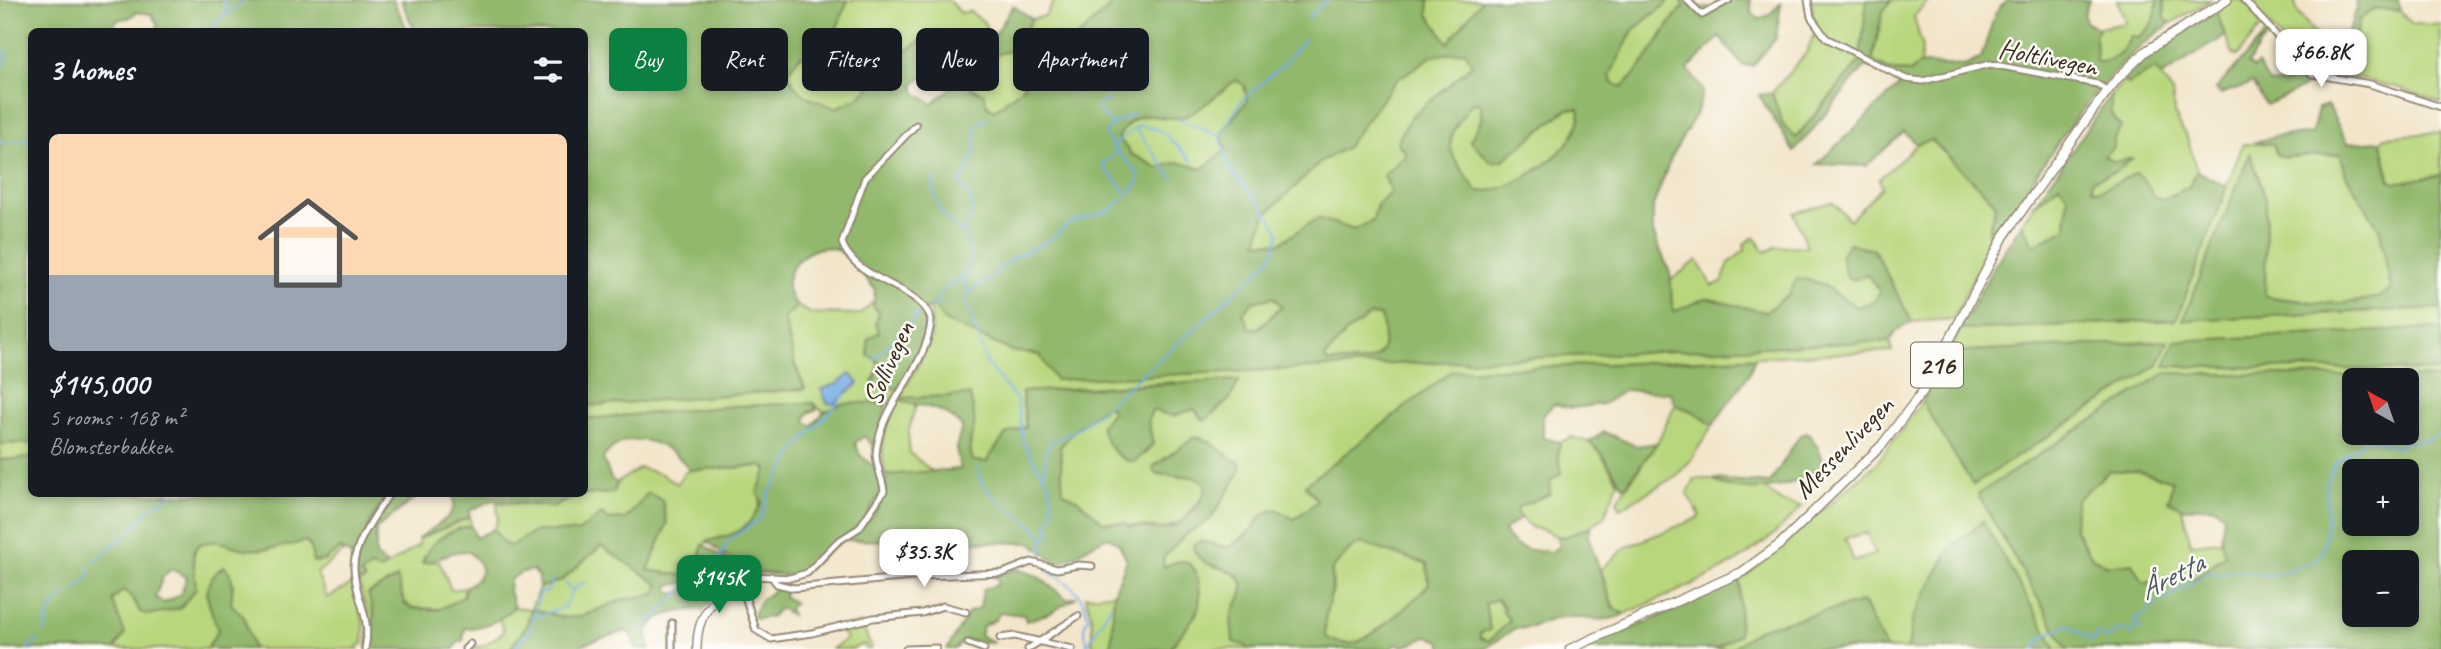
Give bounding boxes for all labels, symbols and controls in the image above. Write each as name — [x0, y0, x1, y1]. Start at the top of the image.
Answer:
chip: Buy — [609, 28, 687, 91]
chip: Rent — [701, 28, 788, 91]
chip: Filters — [802, 28, 902, 91]
chip: New — [916, 28, 999, 91]
chip: Apartment — [1013, 28, 1149, 91]
pin: $66.8K — [2264, 29, 2378, 89]
street label: Holtlivegen — [1996, 30, 2102, 84]
text: $66.8K — [2292, 37, 2350, 66]
text: 3 homes — [49, 51, 134, 89]
icon: filters — [529, 51, 567, 89]
icon: home — [245, 180, 371, 306]
street label: Sollivegen — [854, 315, 922, 410]
road number: 216 — [1911, 342, 1963, 388]
text: $145,000 — [49, 365, 149, 403]
north arrow — [2342, 368, 2418, 444]
map controls — [2342, 368, 2419, 627]
street label: Messenlivegen — [1785, 387, 1902, 506]
text: 5 rooms · 168 m² — [49, 403, 184, 432]
text: Blomsterbakken — [49, 432, 173, 461]
button: + — [2342, 459, 2419, 536]
pin: $35.3K — [867, 530, 981, 589]
text: $35.3K — [895, 537, 953, 566]
water label: Åretta — [2132, 542, 2212, 608]
button: − — [2342, 550, 2419, 627]
pin: $145K — [670, 556, 768, 615]
text: $145K — [693, 563, 745, 592]

